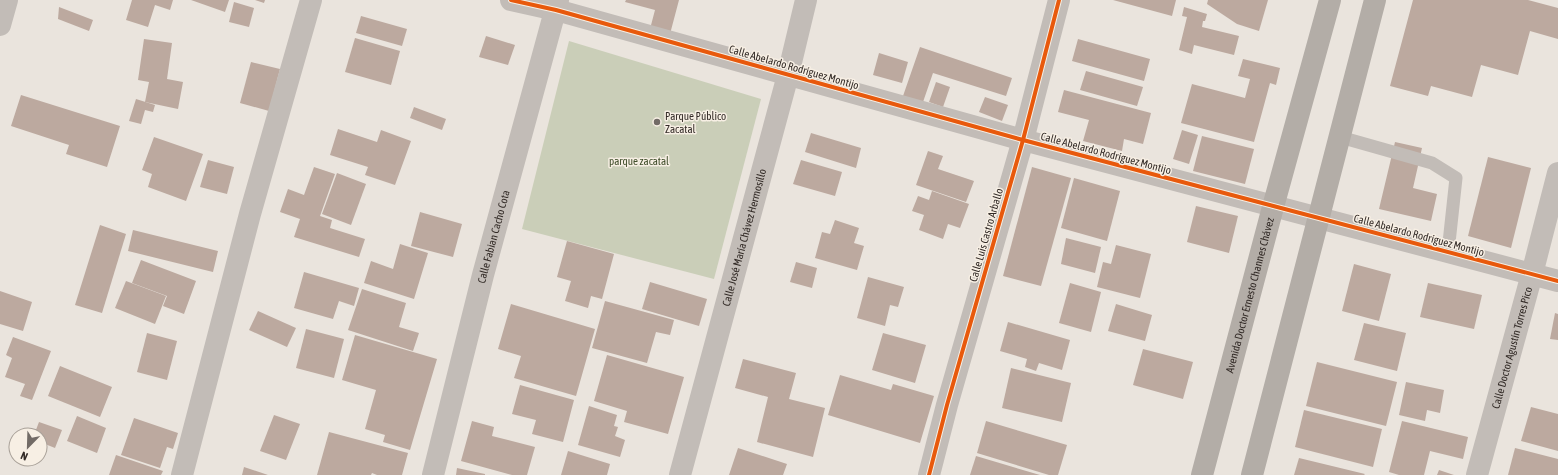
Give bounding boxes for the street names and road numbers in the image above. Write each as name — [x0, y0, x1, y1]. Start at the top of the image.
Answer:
street label: Calle Abelardo Rodríguez Montijo — [728, 43, 860, 91]
street label: Calle Abelardo Rodríguez Montijo — [1039, 130, 1173, 176]
street label: Calle José María Chávez Hermosillo — [720, 168, 768, 308]
street label: Calle Luis Castro Arballo — [967, 187, 1005, 283]
street label: Calle Fabian Cacho Cota — [475, 189, 512, 284]
street label: Calle Abelardo Rodríguez Montijo — [1352, 212, 1486, 258]
street label: Avenida Doctor Ernesto Channes Chávez — [1223, 216, 1276, 374]
street label: Calle Doctor Agustín Torres Pico — [1489, 285, 1534, 410]

